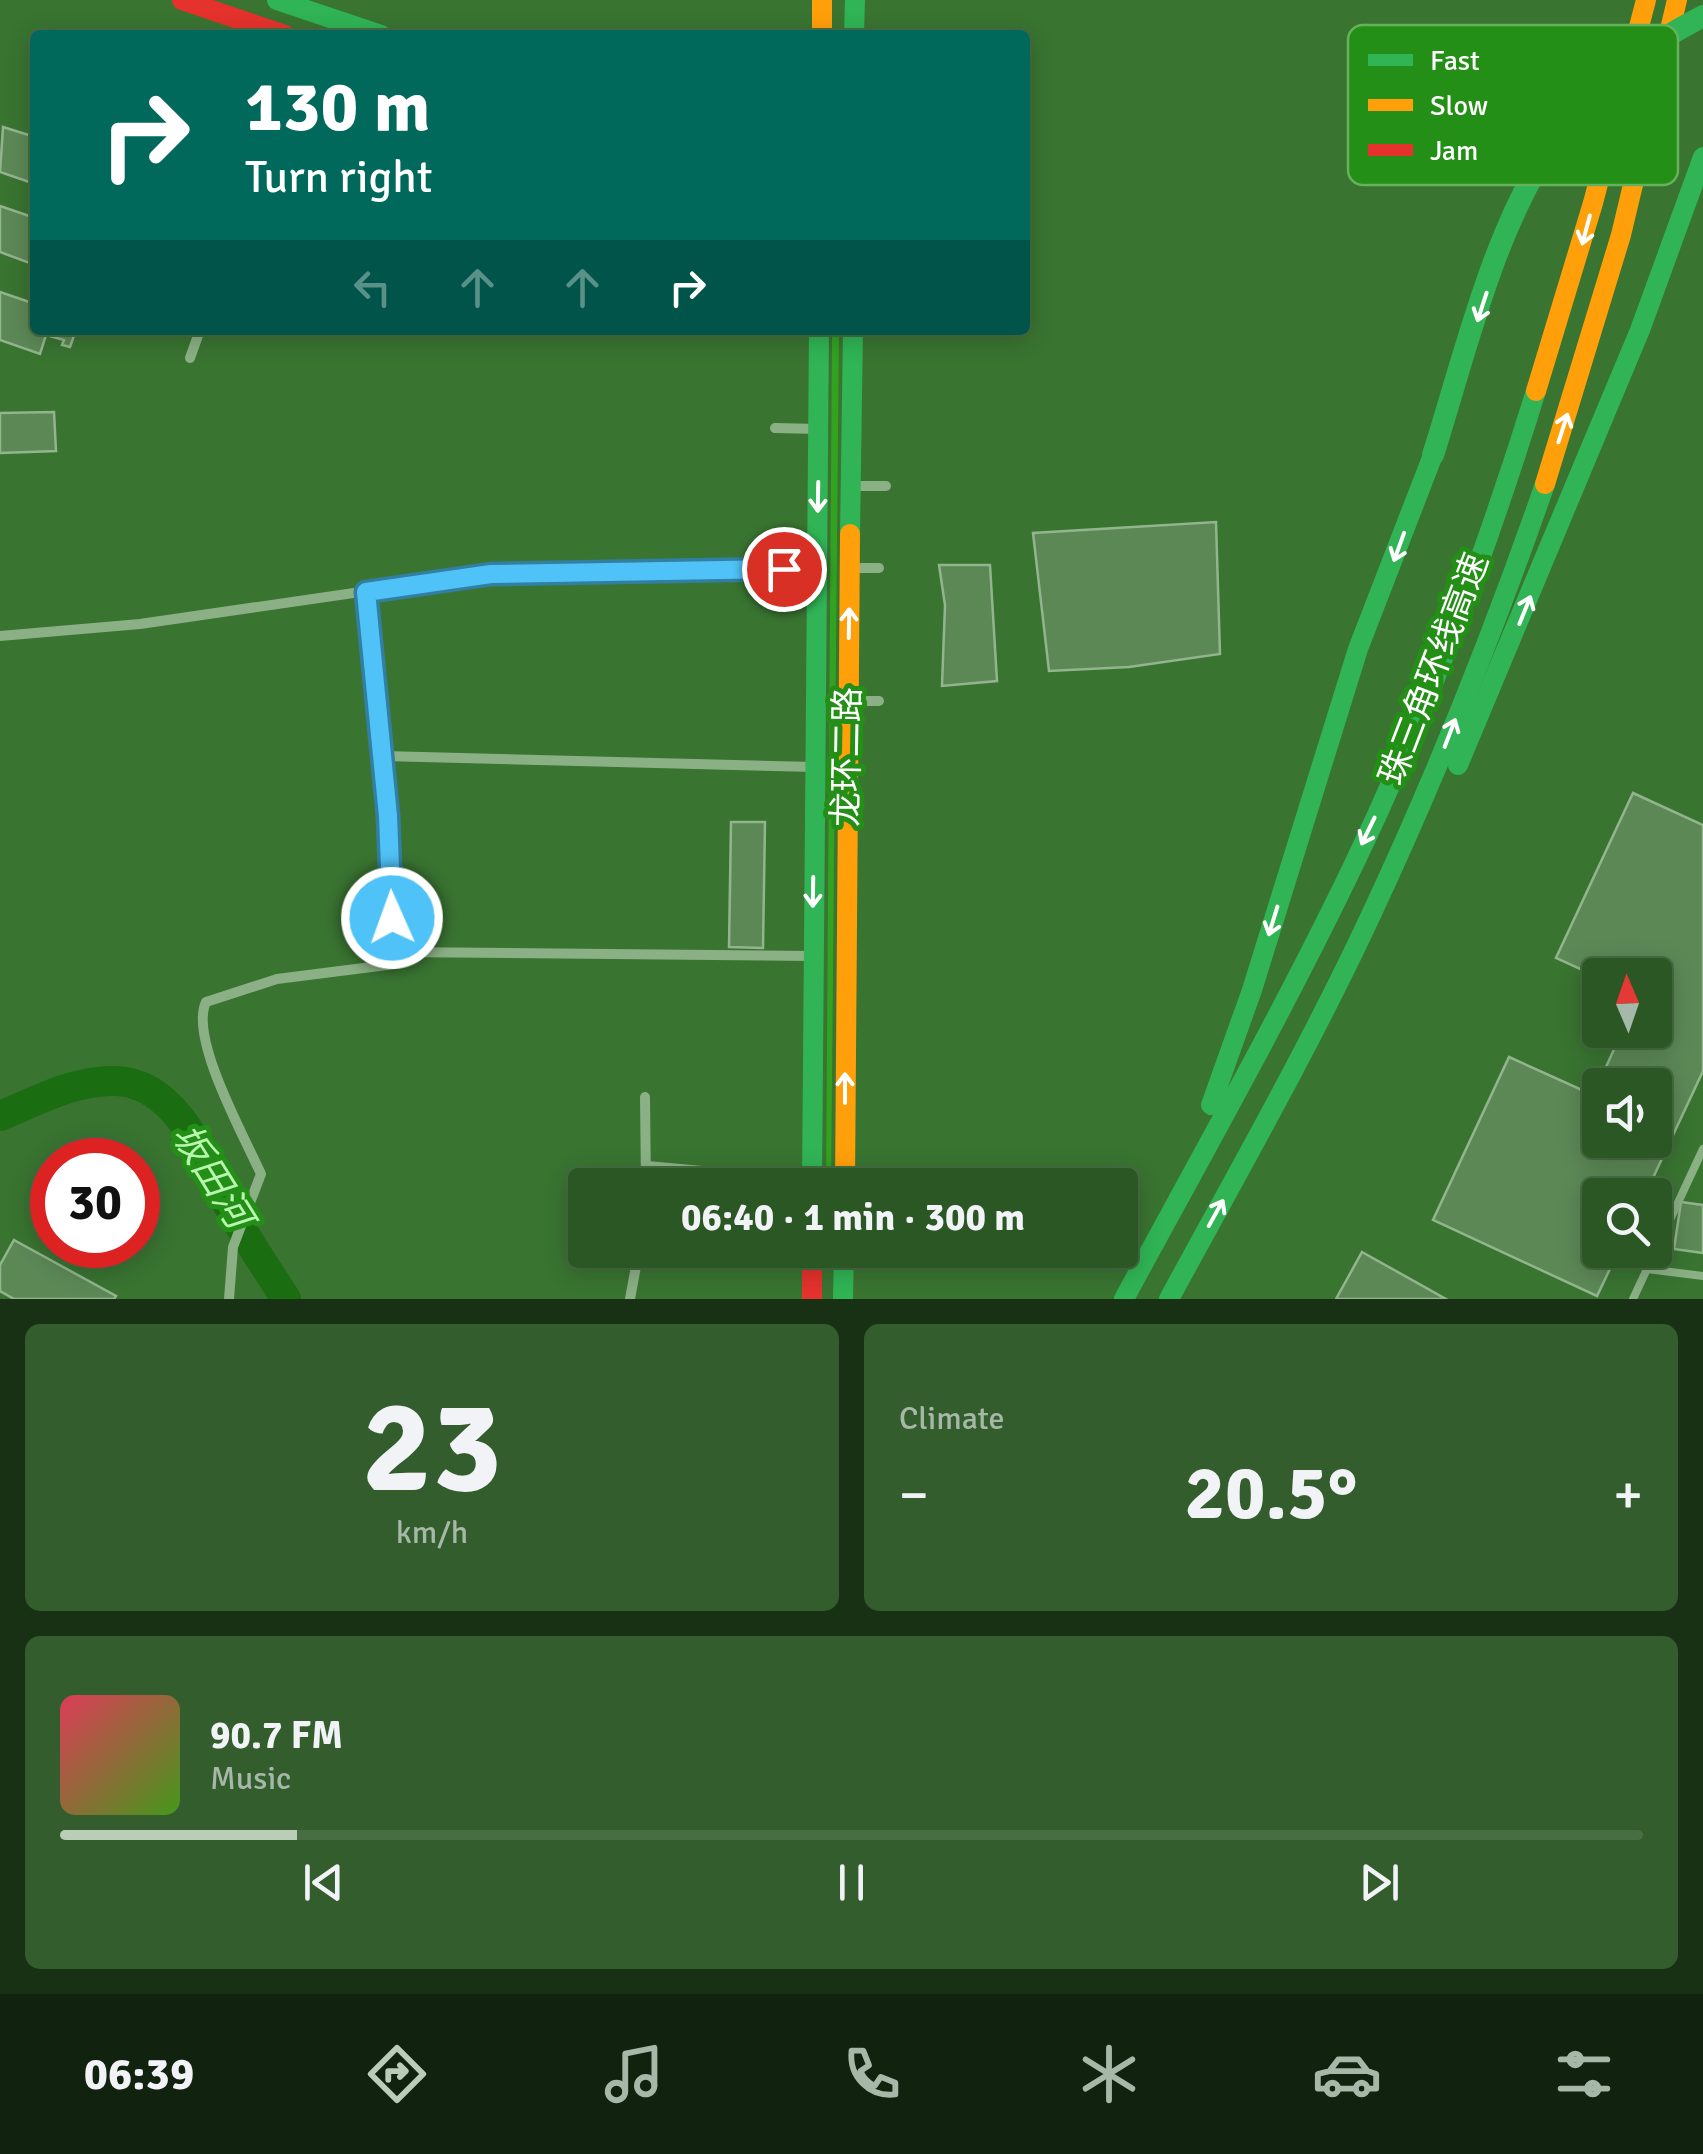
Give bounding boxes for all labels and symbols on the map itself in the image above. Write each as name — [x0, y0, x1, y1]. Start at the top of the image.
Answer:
legend — [1348, 25, 1678, 185]
text: Fast — [1430, 44, 1480, 78]
text: Slow — [1430, 89, 1488, 123]
text: Jam — [1430, 134, 1478, 168]
one-way arrow — [1576, 214, 1594, 245]
one-way arrow — [1472, 290, 1490, 322]
one-way arrow — [1555, 413, 1573, 444]
one-way arrow — [808, 481, 827, 513]
pin — [742, 527, 827, 612]
one-way arrow — [1389, 531, 1407, 562]
street label: 珠三角环线高速 — [1370, 547, 1498, 791]
one-way arrow — [1518, 595, 1536, 625]
one-way arrow — [840, 607, 858, 640]
street label: 龙环二路 — [824, 687, 870, 827]
one-way arrow — [1443, 718, 1461, 749]
one-way arrow — [1357, 815, 1376, 845]
position arrow — [340, 866, 444, 970]
one-way arrow — [804, 876, 823, 908]
one-way arrow — [1263, 905, 1281, 936]
north arrow — [1582, 958, 1672, 1048]
one-way arrow — [836, 1072, 854, 1104]
water label: 坂田河 — [162, 1115, 266, 1243]
speed limit sign: 30 — [30, 1138, 160, 1268]
one-way arrow — [1206, 1199, 1226, 1229]

